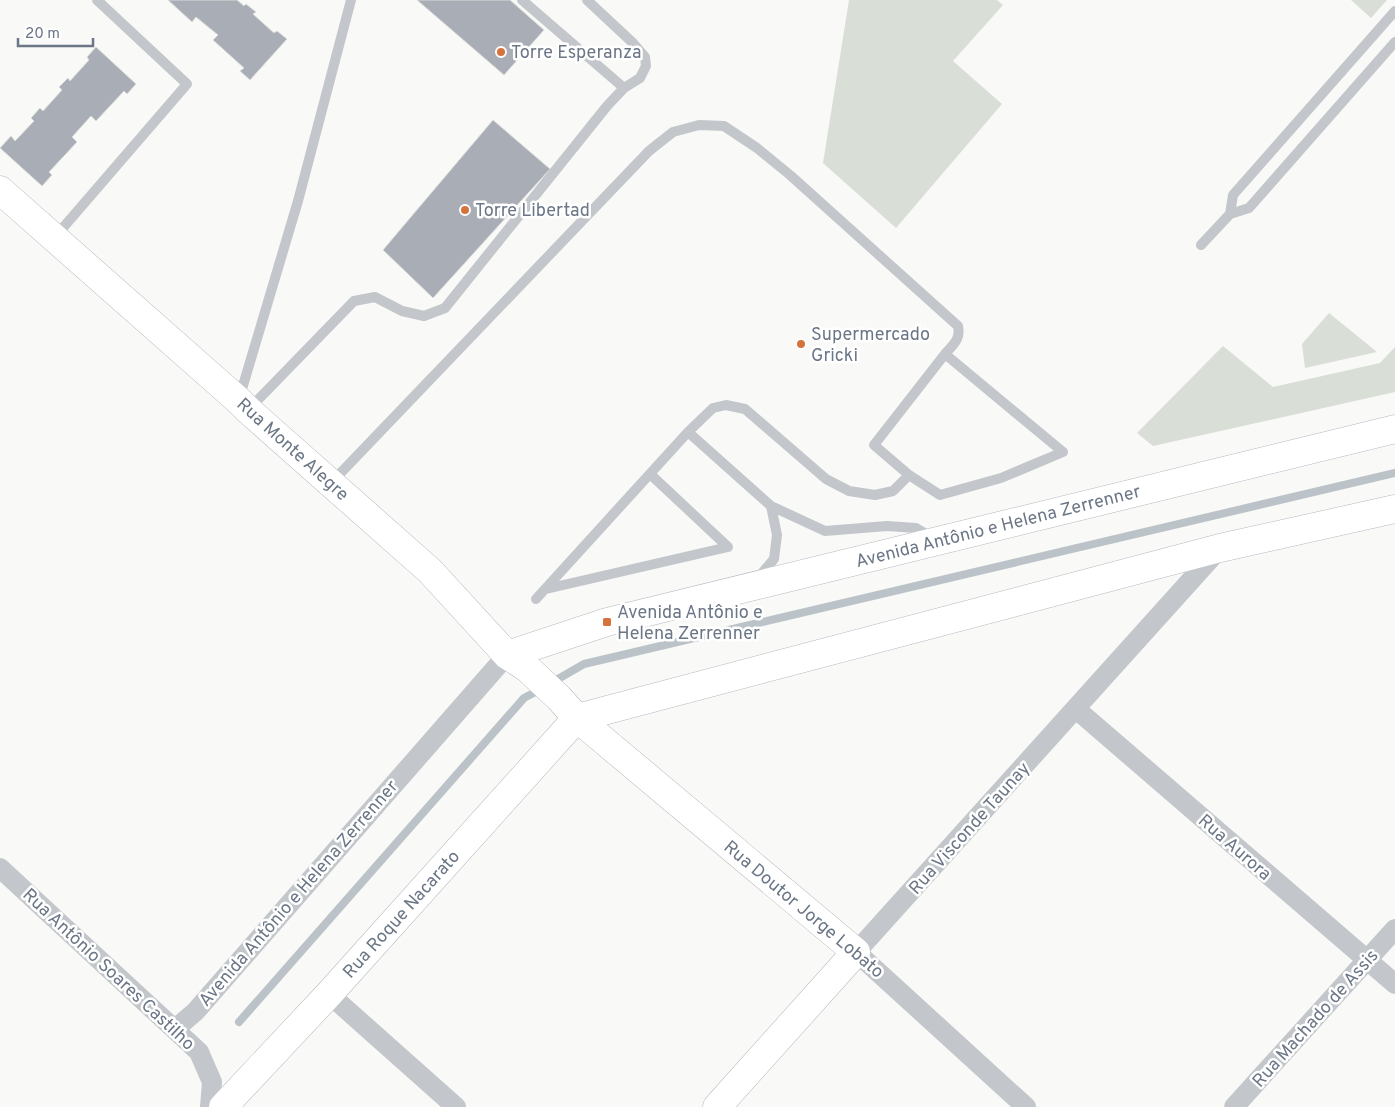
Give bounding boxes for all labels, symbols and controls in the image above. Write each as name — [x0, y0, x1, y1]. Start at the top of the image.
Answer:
scale bar — [18, 15, 92, 47]
text: 20 m — [25, 25, 60, 44]
place label: Torre Esperanza — [511, 42, 641, 65]
marker: Torre Esperanza — [495, 46, 507, 58]
place label: Torre Libertad — [475, 200, 590, 223]
marker: Torre Libertad — [459, 204, 471, 216]
place label: Supermercado Gricki — [811, 324, 930, 368]
marker: Supermercado Gricki — [795, 338, 807, 350]
street label: Rua Monte Alegre — [231, 394, 353, 507]
street label: Avenida Antônio e Helena Zerrenner — [853, 481, 1143, 574]
place label: Avenida Antônio e Helena Zerrenner — [617, 602, 763, 646]
marker: Avenida Antônio e Helena Zerrenner — [601, 616, 613, 628]
street label: Rua Visconde Taunay — [905, 758, 1036, 900]
street label: Avenida Antônio e Helena Zerrenner — [194, 776, 404, 1012]
street label: Rua Aurora — [1193, 810, 1276, 886]
street label: Rua Doutor Jorge Lobato — [718, 836, 888, 984]
street label: Rua Roque Nacarato — [339, 846, 466, 984]
street label: Rua Antônio Soares Castilho — [17, 884, 199, 1056]
street label: Rua Machado de Assis — [1248, 945, 1384, 1093]

